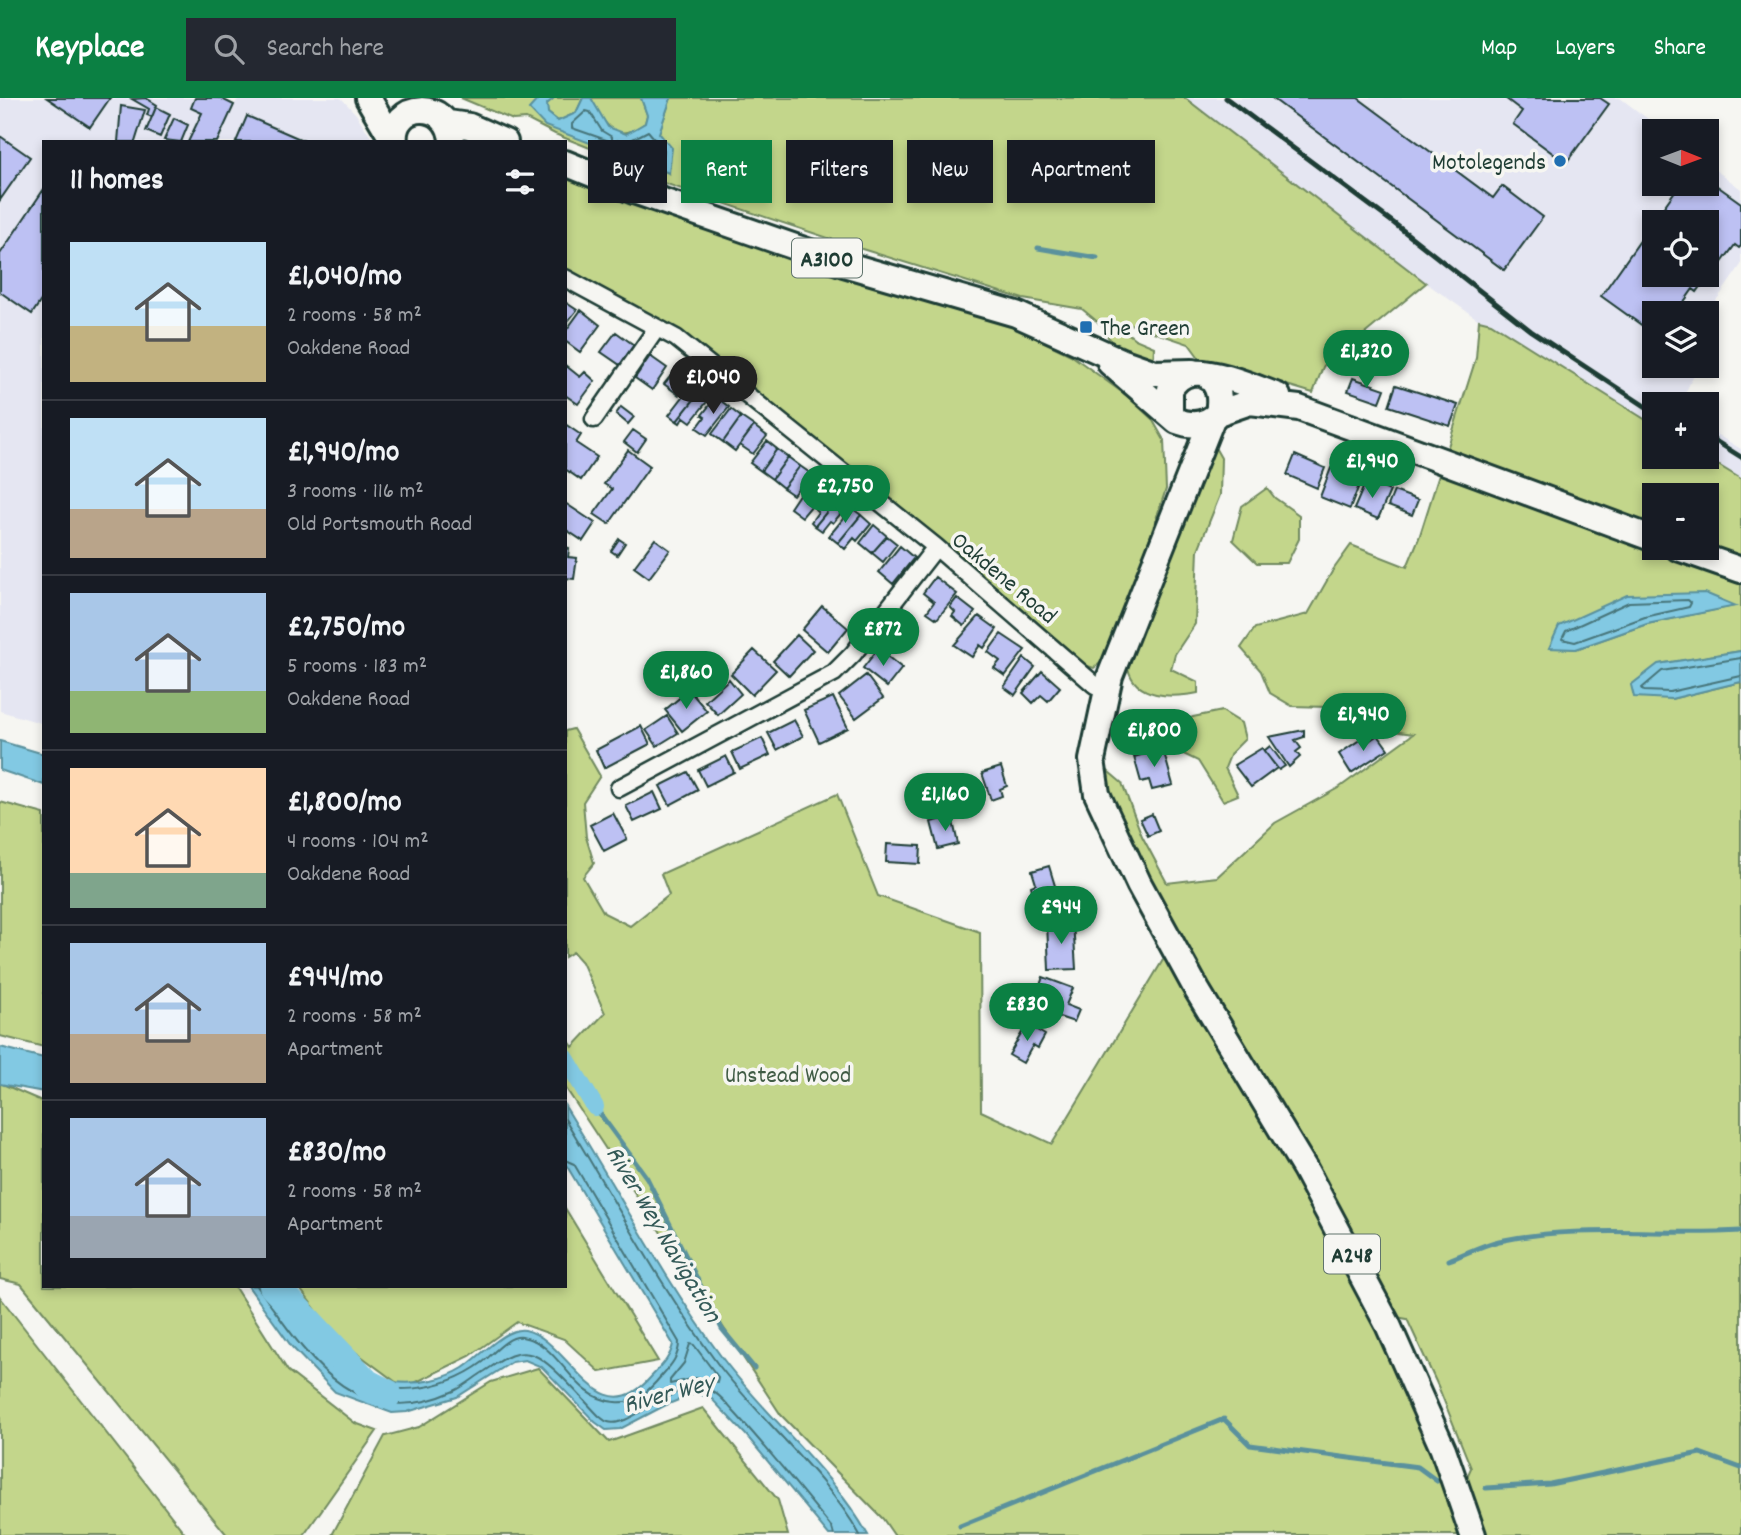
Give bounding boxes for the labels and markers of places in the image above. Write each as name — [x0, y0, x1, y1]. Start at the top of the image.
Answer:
place label: Motolegends — [1432, 147, 1546, 181]
marker: Motolegends — [1552, 153, 1568, 169]
place label: The Green — [1100, 313, 1190, 347]
marker: The Green — [1078, 319, 1094, 335]
pin: £1,320 — [1309, 330, 1423, 390]
pin: £1,040 — [656, 356, 770, 416]
pin: £1,940 — [1315, 440, 1429, 500]
pin: £2,750 — [788, 466, 902, 525]
pin: £872 — [842, 608, 924, 668]
pin: £1,860 — [629, 652, 743, 711]
pin: £1,940 — [1306, 694, 1420, 753]
pin: £1,800 — [1097, 710, 1211, 769]
pin: £1,160 — [888, 774, 1002, 833]
pin: £944 — [1020, 886, 1102, 946]
pin: £830 — [986, 984, 1068, 1043]

